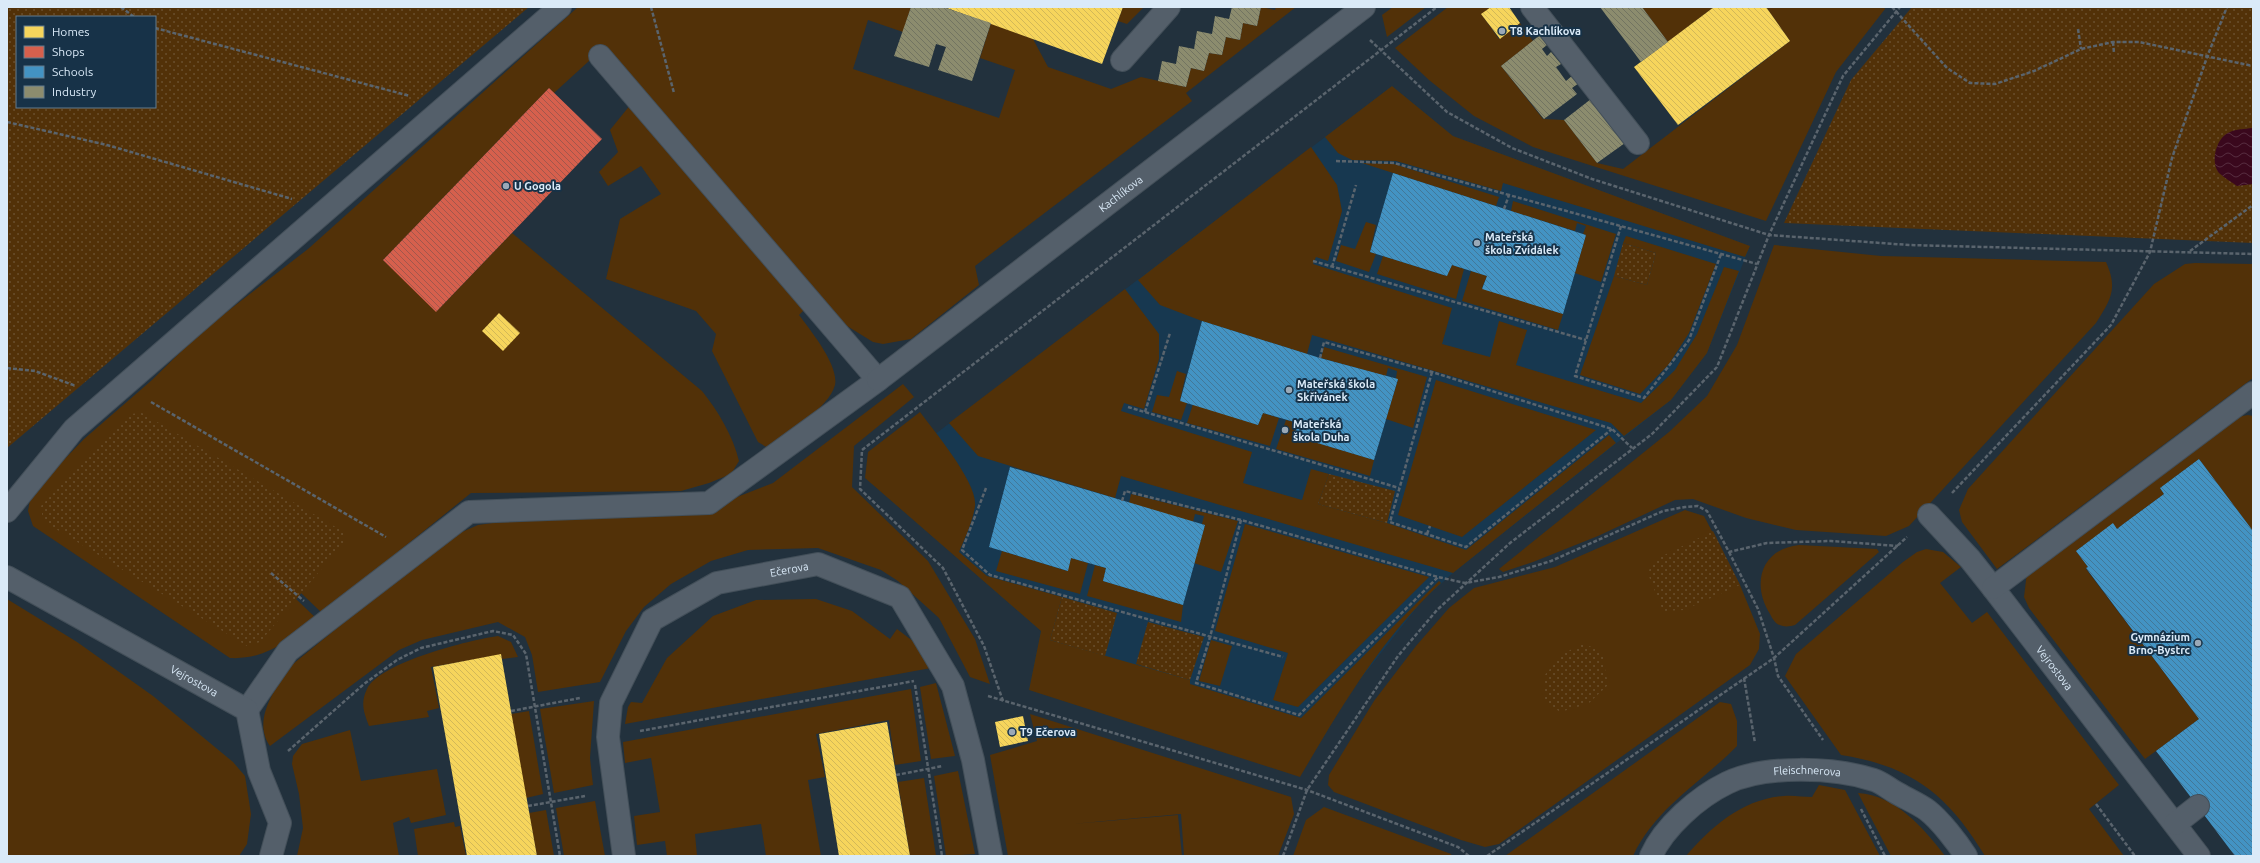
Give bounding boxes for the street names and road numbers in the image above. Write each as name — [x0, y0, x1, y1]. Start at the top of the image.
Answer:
street label: Kachlíkova — [1096, 173, 1145, 214]
street label: Ečerova — [769, 560, 809, 579]
street label: Vejrostova — [2034, 643, 2075, 692]
street label: Vejrostova — [168, 663, 220, 699]
street label: Fleischnerova — [1773, 764, 1842, 779]

